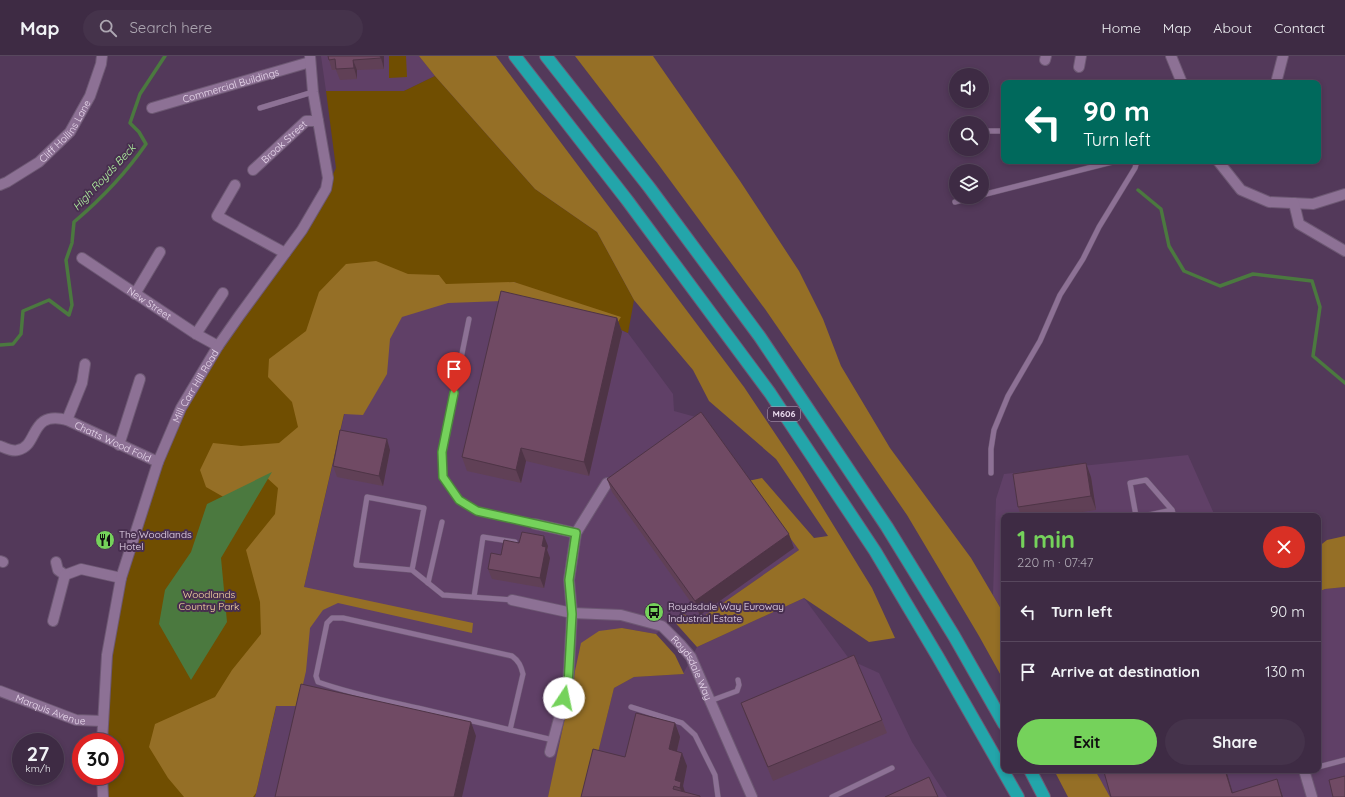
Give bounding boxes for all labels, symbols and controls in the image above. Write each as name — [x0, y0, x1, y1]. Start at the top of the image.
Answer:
search box — [83, 10, 363, 46]
text: Map — [20, 16, 59, 40]
icon: search — [97, 17, 119, 39]
text: Search here — [129, 18, 212, 37]
text: Home — [1102, 19, 1141, 37]
text: Map — [1163, 19, 1191, 37]
text: About — [1213, 19, 1252, 37]
text: Contact — [1274, 19, 1325, 37]
street label: Commercial Buildings — [181, 65, 281, 106]
map controls — [949, 68, 989, 204]
button: sound — [949, 68, 989, 108]
text: 90 m — [1083, 93, 1150, 128]
icon: left — [1017, 96, 1069, 148]
street label: Cliff Hollins Lane — [36, 97, 94, 166]
button: search — [949, 116, 989, 156]
street label: Brook Street — [259, 117, 310, 166]
text: Turn left — [1083, 128, 1151, 151]
water label: High Royds Beck — [69, 140, 139, 213]
button: layers — [949, 164, 989, 204]
street label: New Street — [124, 284, 174, 323]
street label: Mill Carr Hill Road — [170, 347, 222, 425]
pin — [437, 352, 471, 393]
icon: arrive — [443, 358, 465, 380]
road number: M606 — [768, 407, 800, 421]
street label: Chatts Wood Fold — [72, 418, 153, 465]
text: 1 min — [1017, 524, 1075, 554]
button: close — [1263, 526, 1305, 568]
place label: The Woodlands Hotel — [119, 528, 192, 553]
restaurant icon: The Woodlands Hotel — [94, 529, 116, 551]
text: 220 m · 07:47 — [1017, 554, 1093, 570]
park label: Woodlands Country Park — [179, 588, 239, 613]
place label: Roydsdale Way Euroway Industrial Estate — [668, 600, 784, 625]
bus stop icon: Roydsdale Way Euroway Industrial Estate — [643, 601, 665, 623]
icon: left — [1017, 601, 1039, 623]
text: Turn left — [1051, 602, 1113, 621]
text: 90 m — [1270, 602, 1305, 621]
street label: Roydsdale Way — [668, 633, 715, 702]
icon: arrive — [1017, 661, 1039, 683]
text: Arrive at destination — [1051, 662, 1200, 681]
text: 130 m — [1265, 662, 1305, 681]
position arrow — [543, 677, 585, 719]
street label: Marquis Avenue — [14, 692, 86, 727]
button: Exit — [1017, 719, 1157, 765]
button: Share — [1165, 719, 1305, 765]
speed limit sign: 30 — [72, 733, 124, 785]
text: 27 — [27, 741, 49, 766]
text: km/h — [25, 762, 51, 775]

